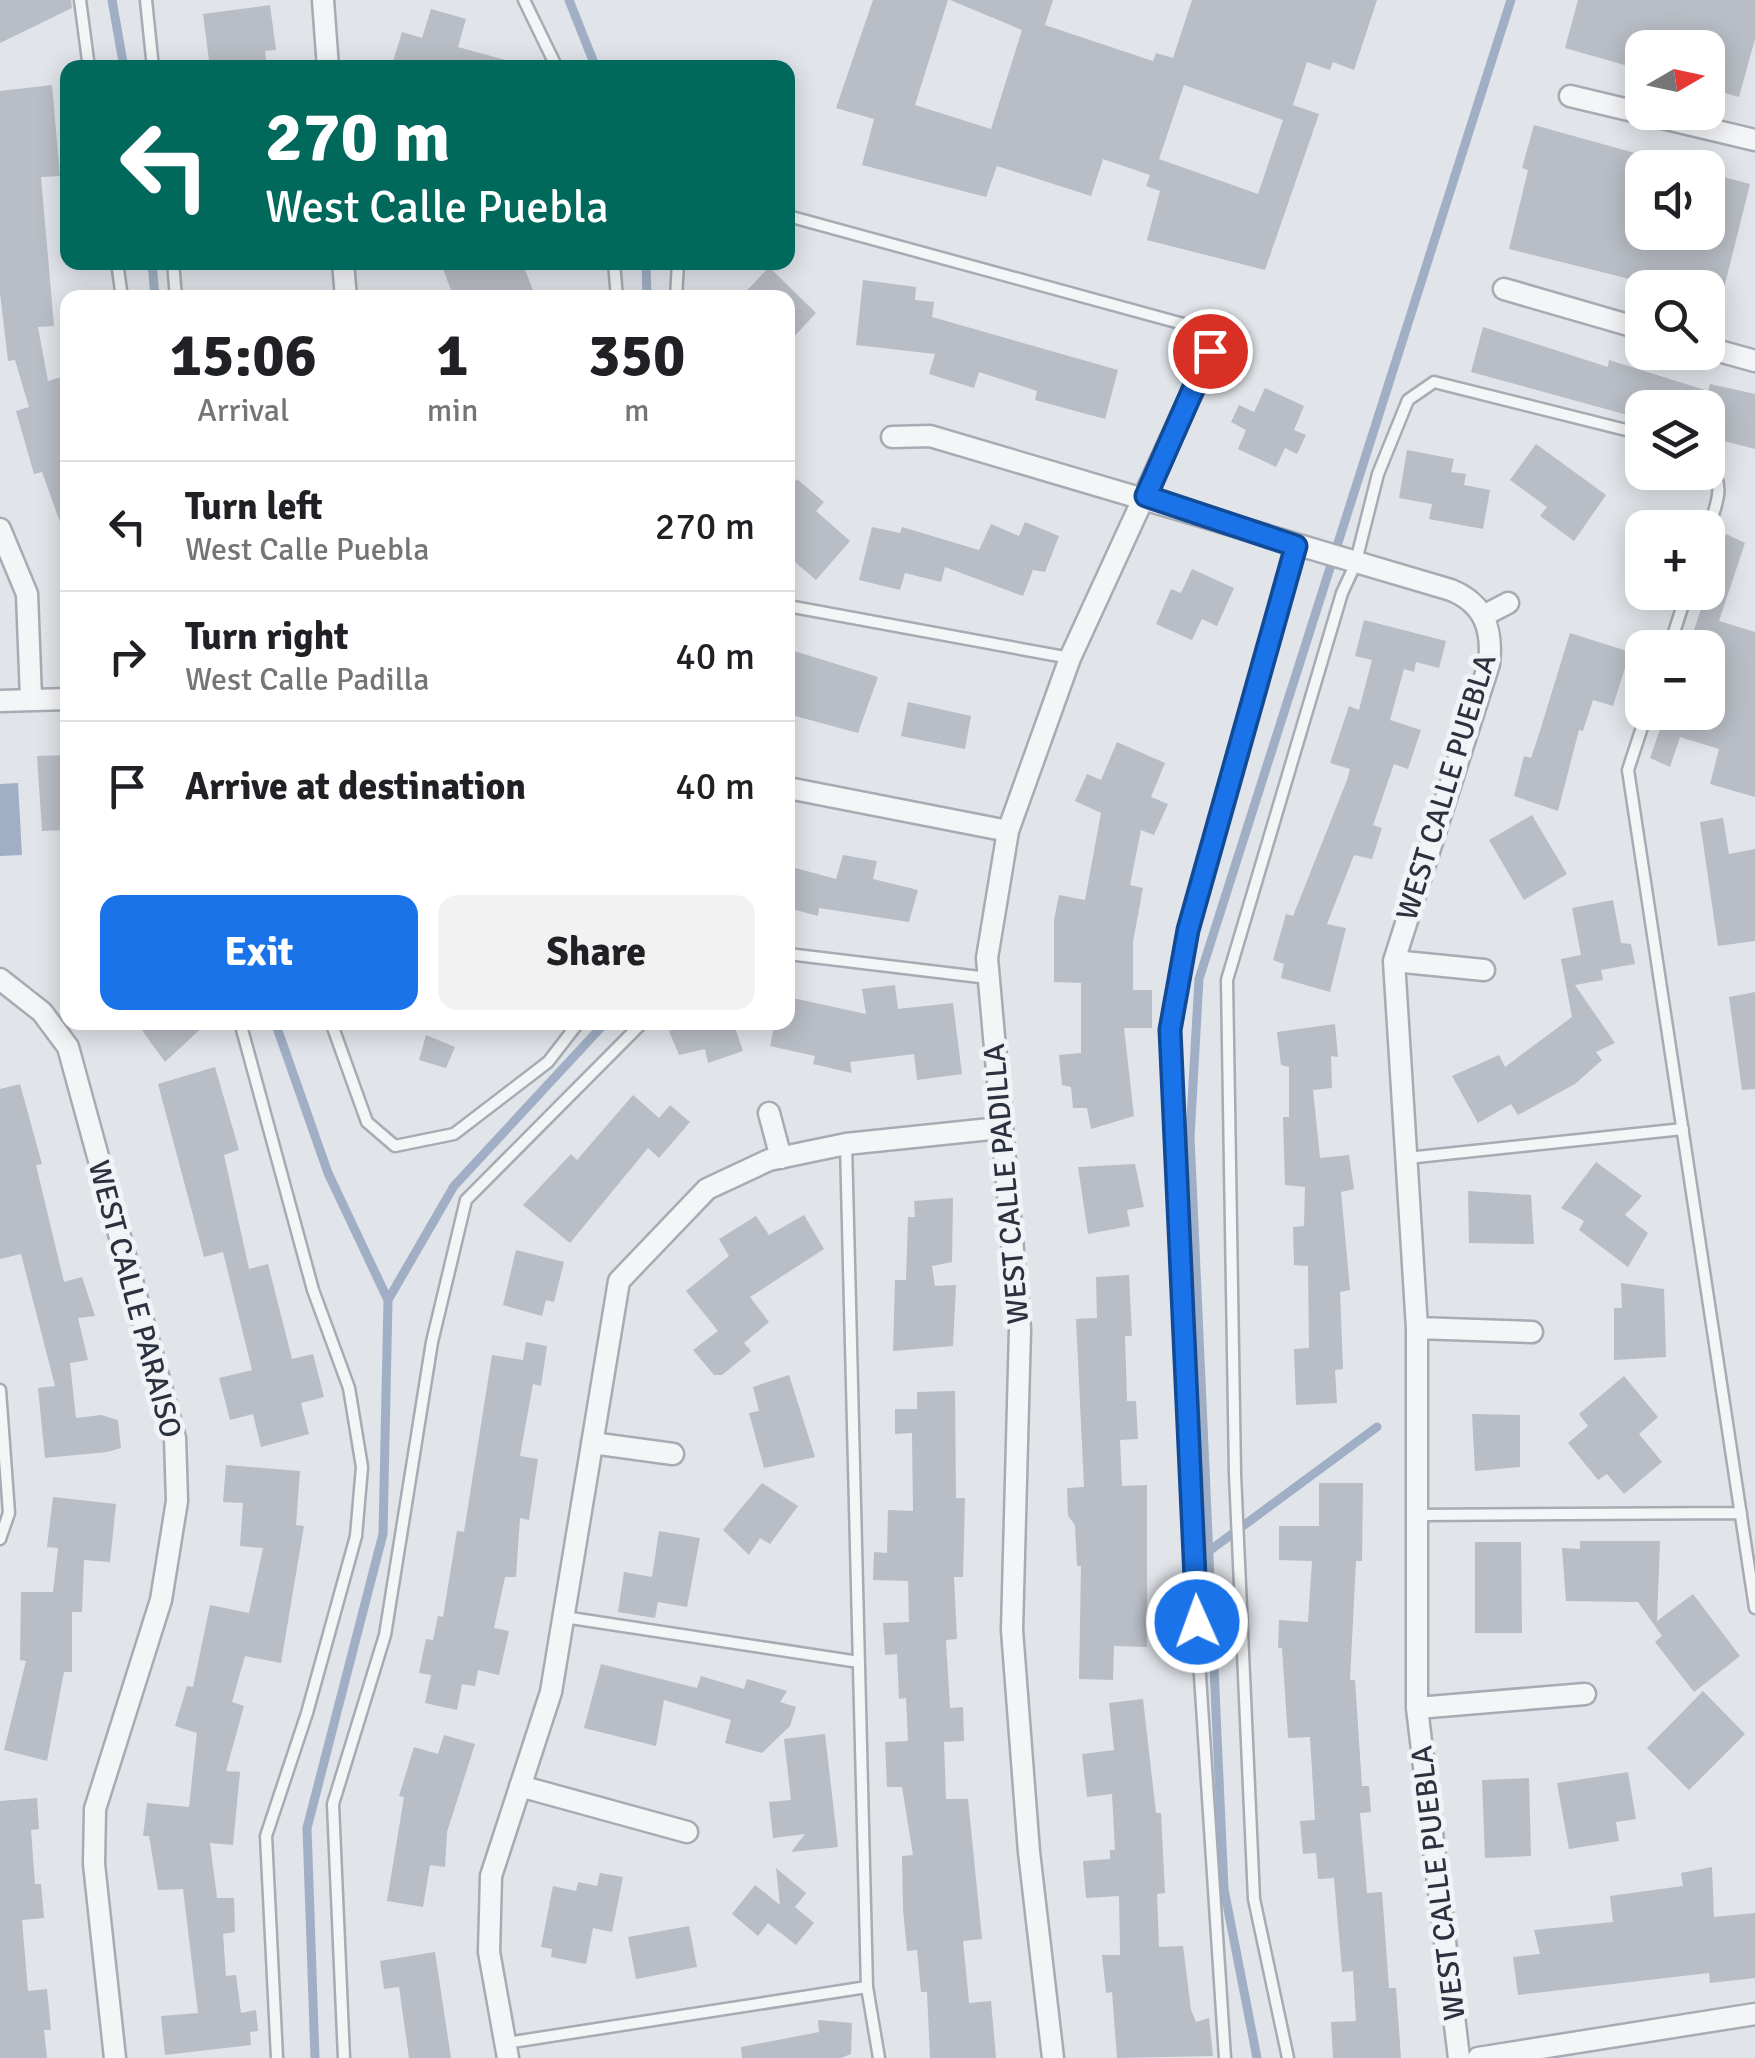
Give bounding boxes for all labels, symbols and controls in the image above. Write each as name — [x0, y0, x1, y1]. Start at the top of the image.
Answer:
north arrow — [1625, 30, 1725, 130]
map controls — [1625, 30, 1725, 730]
text: 270 m — [265, 94, 450, 180]
icon: left — [100, 100, 230, 230]
button: sound — [1625, 150, 1725, 250]
text: West Calle Puebla — [265, 180, 609, 235]
button: search — [1625, 270, 1725, 370]
pin — [1168, 309, 1253, 394]
text: 15:06 — [170, 319, 317, 393]
text: 1 — [436, 319, 469, 393]
text: 350 — [588, 319, 685, 393]
icon: arrive — [1183, 324, 1238, 379]
button: layers — [1625, 390, 1725, 490]
text: Arrival — [197, 391, 289, 430]
text: min — [427, 391, 478, 430]
text: m — [624, 391, 649, 430]
text: Turn left — [185, 483, 323, 530]
icon: left — [100, 499, 155, 554]
text: 270 m — [655, 503, 755, 550]
button: + — [1625, 510, 1725, 610]
text: West Calle Puebla — [185, 530, 429, 569]
text: Turn right — [185, 613, 349, 660]
icon: right — [100, 629, 155, 684]
button: − — [1625, 630, 1725, 730]
text: 40 m — [675, 633, 755, 680]
street label: WEST CALLE PUEBLA — [1388, 650, 1505, 925]
text: West Calle Padilla — [185, 660, 430, 699]
icon: arrive — [100, 759, 155, 814]
text: Arrive at destination — [185, 763, 526, 810]
text: 40 m — [675, 763, 755, 810]
button: Exit — [100, 895, 418, 1010]
button: Share — [438, 895, 755, 1010]
street label: WEST CALLE PADILLA — [976, 1042, 1037, 1326]
street label: WEST CALLE PARAISO — [80, 1156, 189, 1442]
position arrow — [1145, 1570, 1249, 1674]
street label: WEST CALLE PUEBLA — [1403, 1744, 1474, 2022]

